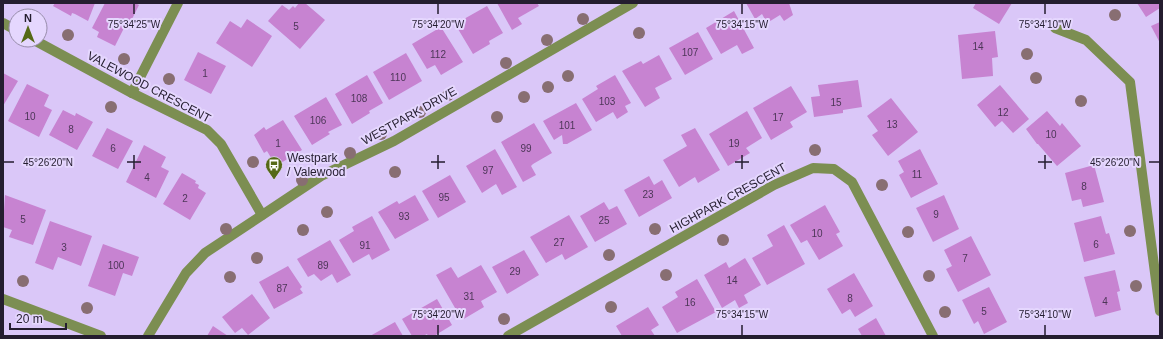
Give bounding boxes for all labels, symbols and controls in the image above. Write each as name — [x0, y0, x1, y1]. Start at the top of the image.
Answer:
north arrow — [8, 8, 48, 48]
text: N — [24, 12, 32, 24]
text: 75°34'25"W — [108, 19, 161, 30]
text: 75°34'20"W — [412, 19, 465, 30]
text: 75°34'15"W — [716, 19, 769, 30]
text: 75°34'10"W — [1019, 19, 1072, 30]
house number: 5 — [293, 21, 299, 32]
house number: 14 — [972, 41, 984, 52]
house number: 107 — [682, 47, 699, 58]
street label: VALEWOOD CRESCENT — [85, 48, 214, 126]
house number: 112 — [430, 49, 446, 60]
house number: 1 — [202, 68, 208, 79]
house number: 110 — [390, 72, 406, 83]
street label: WESTPARK DRIVE — [359, 84, 459, 148]
house number: 108 — [351, 93, 368, 104]
house number: 103 — [599, 96, 616, 107]
house number: 15 — [830, 97, 842, 108]
house number: 12 — [997, 107, 1009, 118]
house number: 10 — [24, 111, 36, 122]
house number: 17 — [772, 112, 784, 123]
house number: 106 — [310, 115, 327, 126]
house number: 13 — [886, 119, 898, 130]
house number: 101 — [559, 120, 576, 131]
house number: 8 — [68, 124, 74, 135]
house number: 10 — [1045, 129, 1057, 140]
house number: 1 — [275, 138, 281, 149]
house number: 19 — [728, 138, 740, 149]
house number: 6 — [110, 143, 116, 154]
house number: 99 — [520, 143, 532, 154]
place label: Westpark / Valewood — [287, 151, 345, 179]
bus stop icon: Westpark / Valewood — [264, 155, 284, 180]
text: 45°26'20"N — [23, 157, 73, 168]
text: 45°26'20"N — [1090, 157, 1140, 168]
street label: HIGHPARK CRESCENT — [667, 160, 789, 236]
house number: 97 — [482, 165, 494, 176]
house number: 11 — [912, 169, 923, 180]
house number: 4 — [144, 172, 150, 183]
house number: 8 — [1081, 181, 1087, 192]
house number: 23 — [642, 189, 654, 200]
house number: 95 — [438, 192, 450, 203]
house number: 2 — [182, 193, 188, 204]
house number: 9 — [933, 209, 939, 220]
house number: 93 — [398, 211, 410, 222]
house number: 5 — [20, 214, 26, 225]
house number: 25 — [598, 215, 610, 226]
house number: 10 — [811, 228, 823, 239]
house number: 27 — [553, 237, 565, 248]
house number: 6 — [1093, 239, 1099, 250]
house number: 91 — [359, 240, 371, 251]
house number: 3 — [61, 242, 67, 253]
house number: 7 — [962, 253, 968, 264]
house number: 100 — [108, 260, 125, 271]
house number: 89 — [317, 260, 329, 271]
house number: 29 — [509, 266, 521, 277]
house number: 14 — [726, 275, 738, 286]
house number: 87 — [276, 283, 288, 294]
house number: 31 — [463, 291, 475, 302]
house number: 8 — [847, 293, 853, 304]
house number: 4 — [1102, 296, 1108, 307]
house number: 16 — [684, 297, 696, 308]
scale bar — [10, 305, 66, 331]
house number: 5 — [981, 306, 987, 317]
text: 75°34'20"W — [412, 309, 465, 320]
text: 75°34'15"W — [716, 309, 769, 320]
text: 75°34'10"W — [1019, 309, 1072, 320]
text: 20 m — [16, 312, 43, 326]

